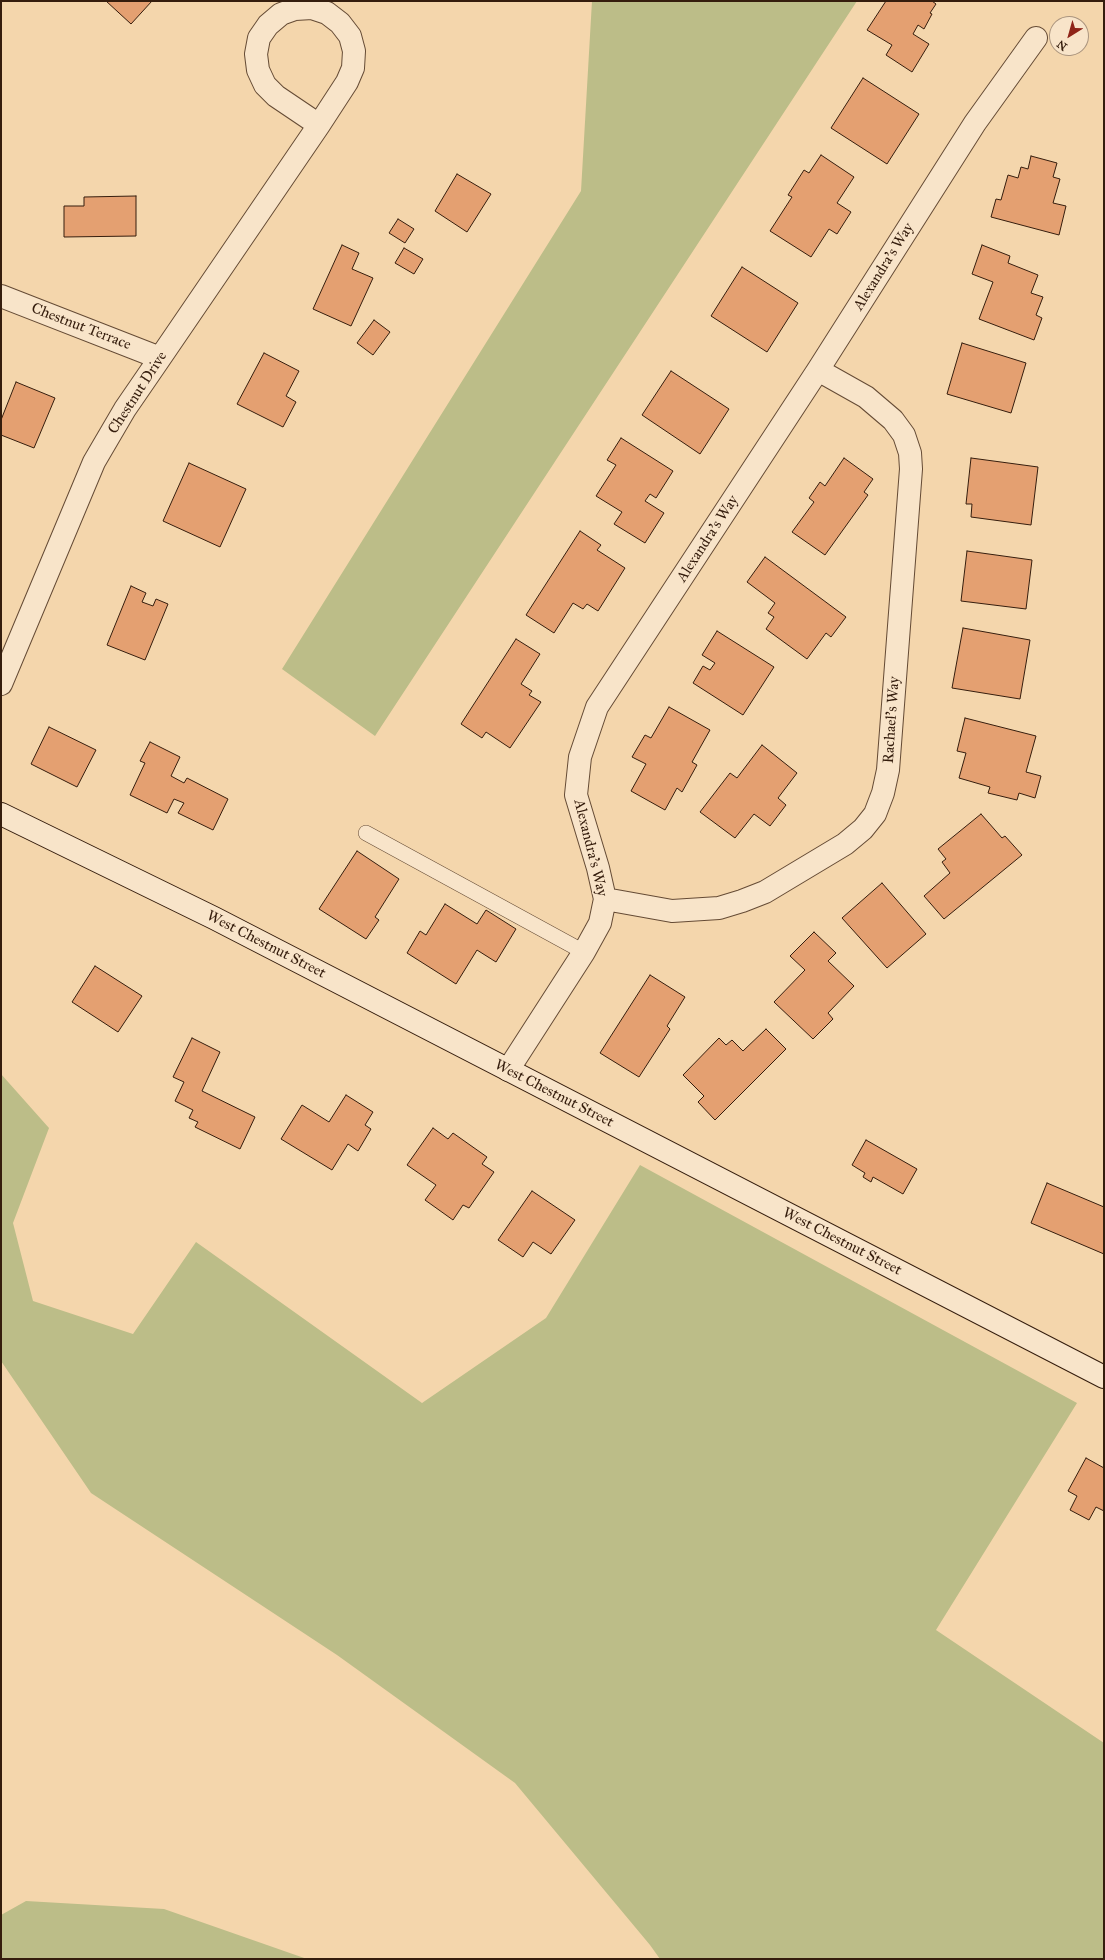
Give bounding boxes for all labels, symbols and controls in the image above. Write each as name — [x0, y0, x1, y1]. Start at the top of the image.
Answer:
north arrow — [1049, 16, 1089, 56]
text: N — [1054, 37, 1070, 53]
street label: Alexandra's Way — [850, 220, 918, 314]
street label: Chestnut Terrace — [28, 300, 134, 354]
street label: Chestnut Drive — [105, 348, 171, 438]
street label: Alexandra's Way — [673, 492, 743, 586]
street label: Rachael's Way — [880, 676, 904, 764]
street label: Alexandra's Way — [569, 797, 611, 899]
street label: West Chestnut Street — [203, 907, 329, 983]
street label: West Chestnut Street — [491, 1056, 617, 1132]
street label: West Chestnut Street — [779, 1204, 905, 1280]

